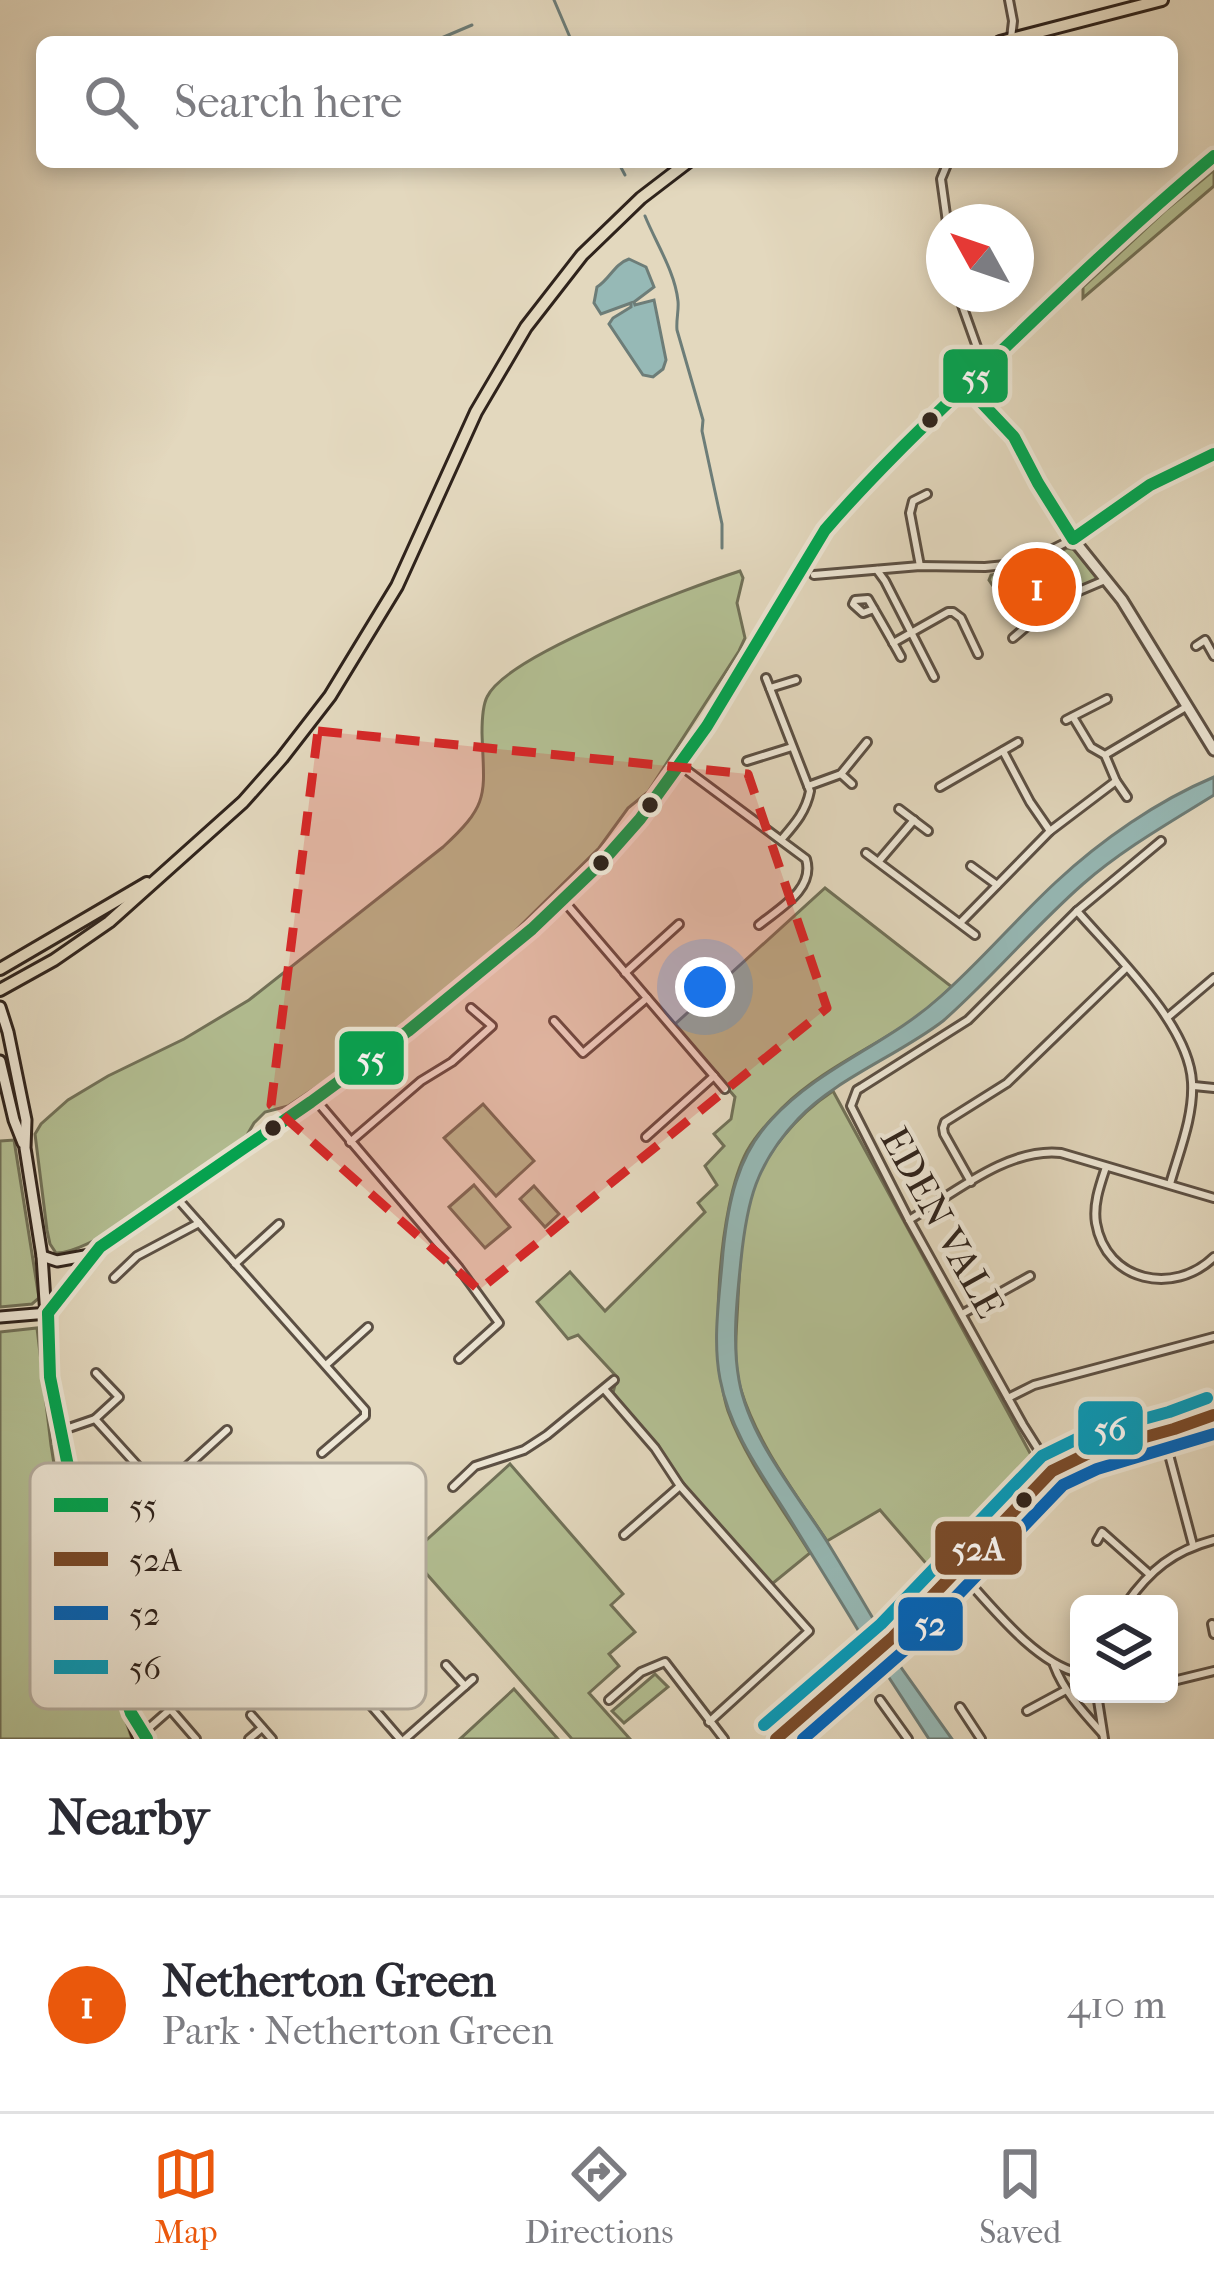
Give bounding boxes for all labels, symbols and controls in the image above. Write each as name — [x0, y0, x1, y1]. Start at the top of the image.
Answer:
search box — [36, 36, 1178, 168]
icon: search — [78, 69, 144, 135]
text: Search here — [174, 76, 402, 129]
north arrow — [926, 204, 1034, 312]
line badge: 55 — [941, 347, 1010, 405]
text: 55 — [962, 358, 990, 397]
unlabelled marker — [919, 409, 941, 431]
pin: 1 — [998, 542, 1076, 632]
unlabelled marker — [639, 794, 661, 816]
unlabelled marker — [590, 852, 612, 874]
your location — [675, 957, 735, 1017]
line badge: 55 — [337, 1029, 406, 1087]
text: 55 — [357, 1040, 385, 1079]
unlabelled marker — [262, 1117, 284, 1139]
street label: EDEN VALE — [871, 1119, 1013, 1326]
line badge: 56 — [1076, 1399, 1145, 1457]
text: 56 — [1094, 1410, 1127, 1449]
legend — [30, 1463, 426, 1709]
text: 55 — [129, 1487, 157, 1526]
unlabelled marker — [1013, 1489, 1035, 1511]
line badge: 52A — [933, 1519, 1024, 1577]
text: 52A — [952, 1530, 1006, 1569]
text: 52A — [129, 1541, 182, 1580]
text: 52 — [129, 1595, 160, 1634]
line badge: 52 — [896, 1595, 965, 1653]
map controls — [1070, 1595, 1178, 1703]
button: layers — [1070, 1595, 1178, 1703]
text: 52 — [914, 1605, 946, 1644]
text: 56 — [129, 1649, 161, 1688]
text: Nearby — [48, 1787, 209, 1847]
text: Netherton Green — [162, 1955, 496, 2008]
text: 1 — [80, 1982, 94, 2028]
text: 410 m — [1067, 1982, 1166, 2028]
text: Park · Netherton Green — [162, 2008, 554, 2054]
tab: Map — [153, 2141, 219, 2252]
tab: Directions — [525, 2141, 673, 2252]
tab: Saved — [979, 2141, 1061, 2252]

